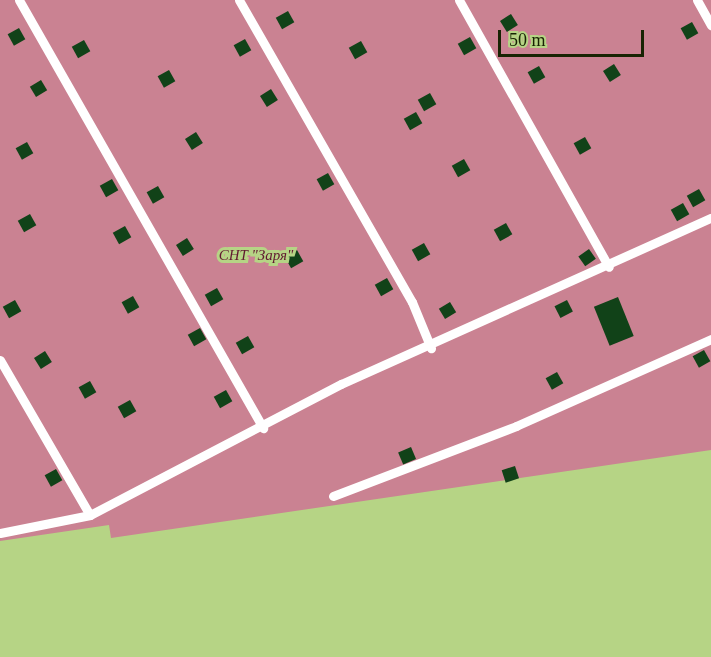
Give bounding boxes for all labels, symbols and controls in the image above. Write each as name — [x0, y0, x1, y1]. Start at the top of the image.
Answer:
scale bar — [501, 18, 646, 56]
text: 50 m — [509, 30, 546, 50]
park label: СНТ "Заря" — [219, 247, 293, 265]

